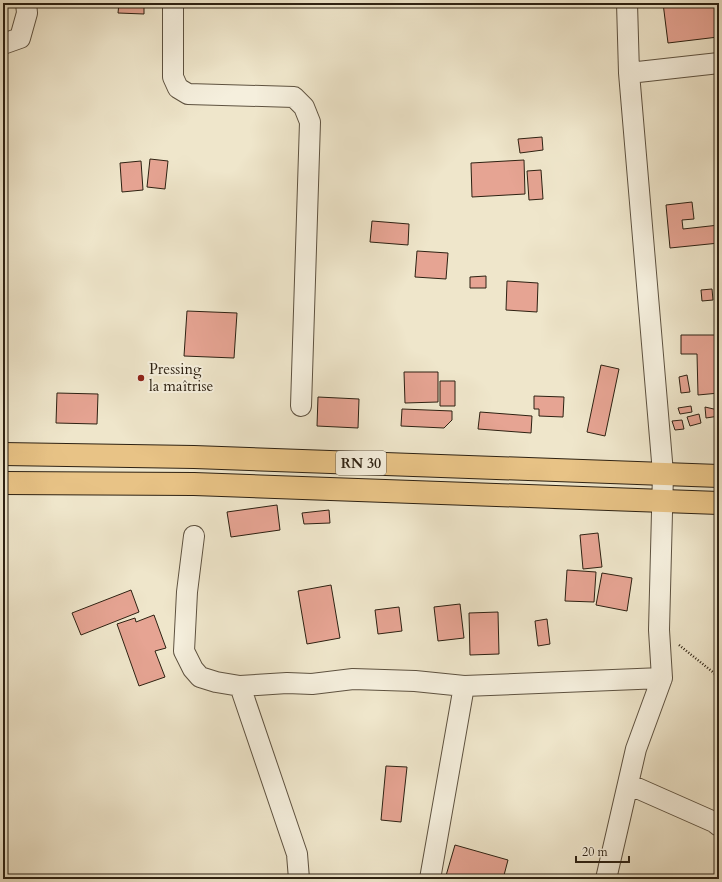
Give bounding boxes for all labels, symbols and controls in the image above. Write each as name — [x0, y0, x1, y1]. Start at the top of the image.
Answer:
place label: Pressing la maîtrise — [149, 359, 213, 396]
marker: Pressing la maîtrise — [136, 373, 146, 383]
road number: RN 30 — [336, 451, 386, 475]
scale bar — [576, 838, 629, 864]
text: 20 m — [582, 844, 609, 860]

